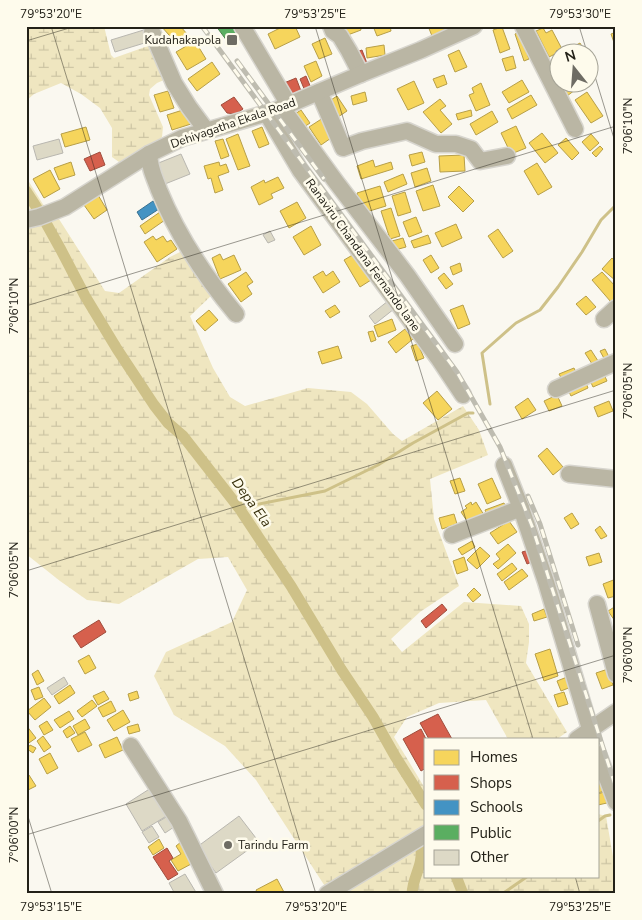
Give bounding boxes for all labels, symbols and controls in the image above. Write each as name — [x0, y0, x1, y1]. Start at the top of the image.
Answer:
text: 79°53'20"E — [20, 6, 82, 22]
text: 79°53'25"E — [284, 6, 346, 22]
text: 79°53'30"E — [549, 6, 611, 22]
place label: Kudahakapola — [144, 32, 221, 48]
marker: Kudahakapola — [225, 33, 239, 47]
north arrow — [550, 42, 600, 92]
text: N — [563, 45, 578, 67]
street label: Dehiyagatha Ekala Road — [168, 94, 298, 152]
text: 7°06'10"N — [620, 98, 636, 154]
street label: Ranaviru Chandana Fernando lane — [302, 175, 424, 335]
text: 7°06'10"N — [6, 278, 22, 334]
text: 7°06'05"N — [620, 363, 636, 419]
water label: Depa Ela — [227, 474, 276, 531]
text: 7°06'05"N — [6, 542, 22, 598]
text: 7°06'00"N — [620, 627, 636, 683]
legend — [424, 738, 600, 878]
text: Homes — [470, 747, 518, 767]
text: Shops — [470, 773, 512, 793]
text: Schools — [470, 797, 523, 817]
text: 7°06'00"N — [6, 807, 22, 863]
text: Public — [470, 823, 511, 843]
place label: Tarindu Farm — [238, 837, 309, 853]
marker: Tarindu Farm — [222, 839, 234, 851]
text: Other — [470, 847, 509, 867]
text: 79°53'15"E — [20, 899, 82, 915]
text: 79°53'20"E — [285, 899, 347, 915]
text: 79°53'25"E — [549, 899, 611, 915]

